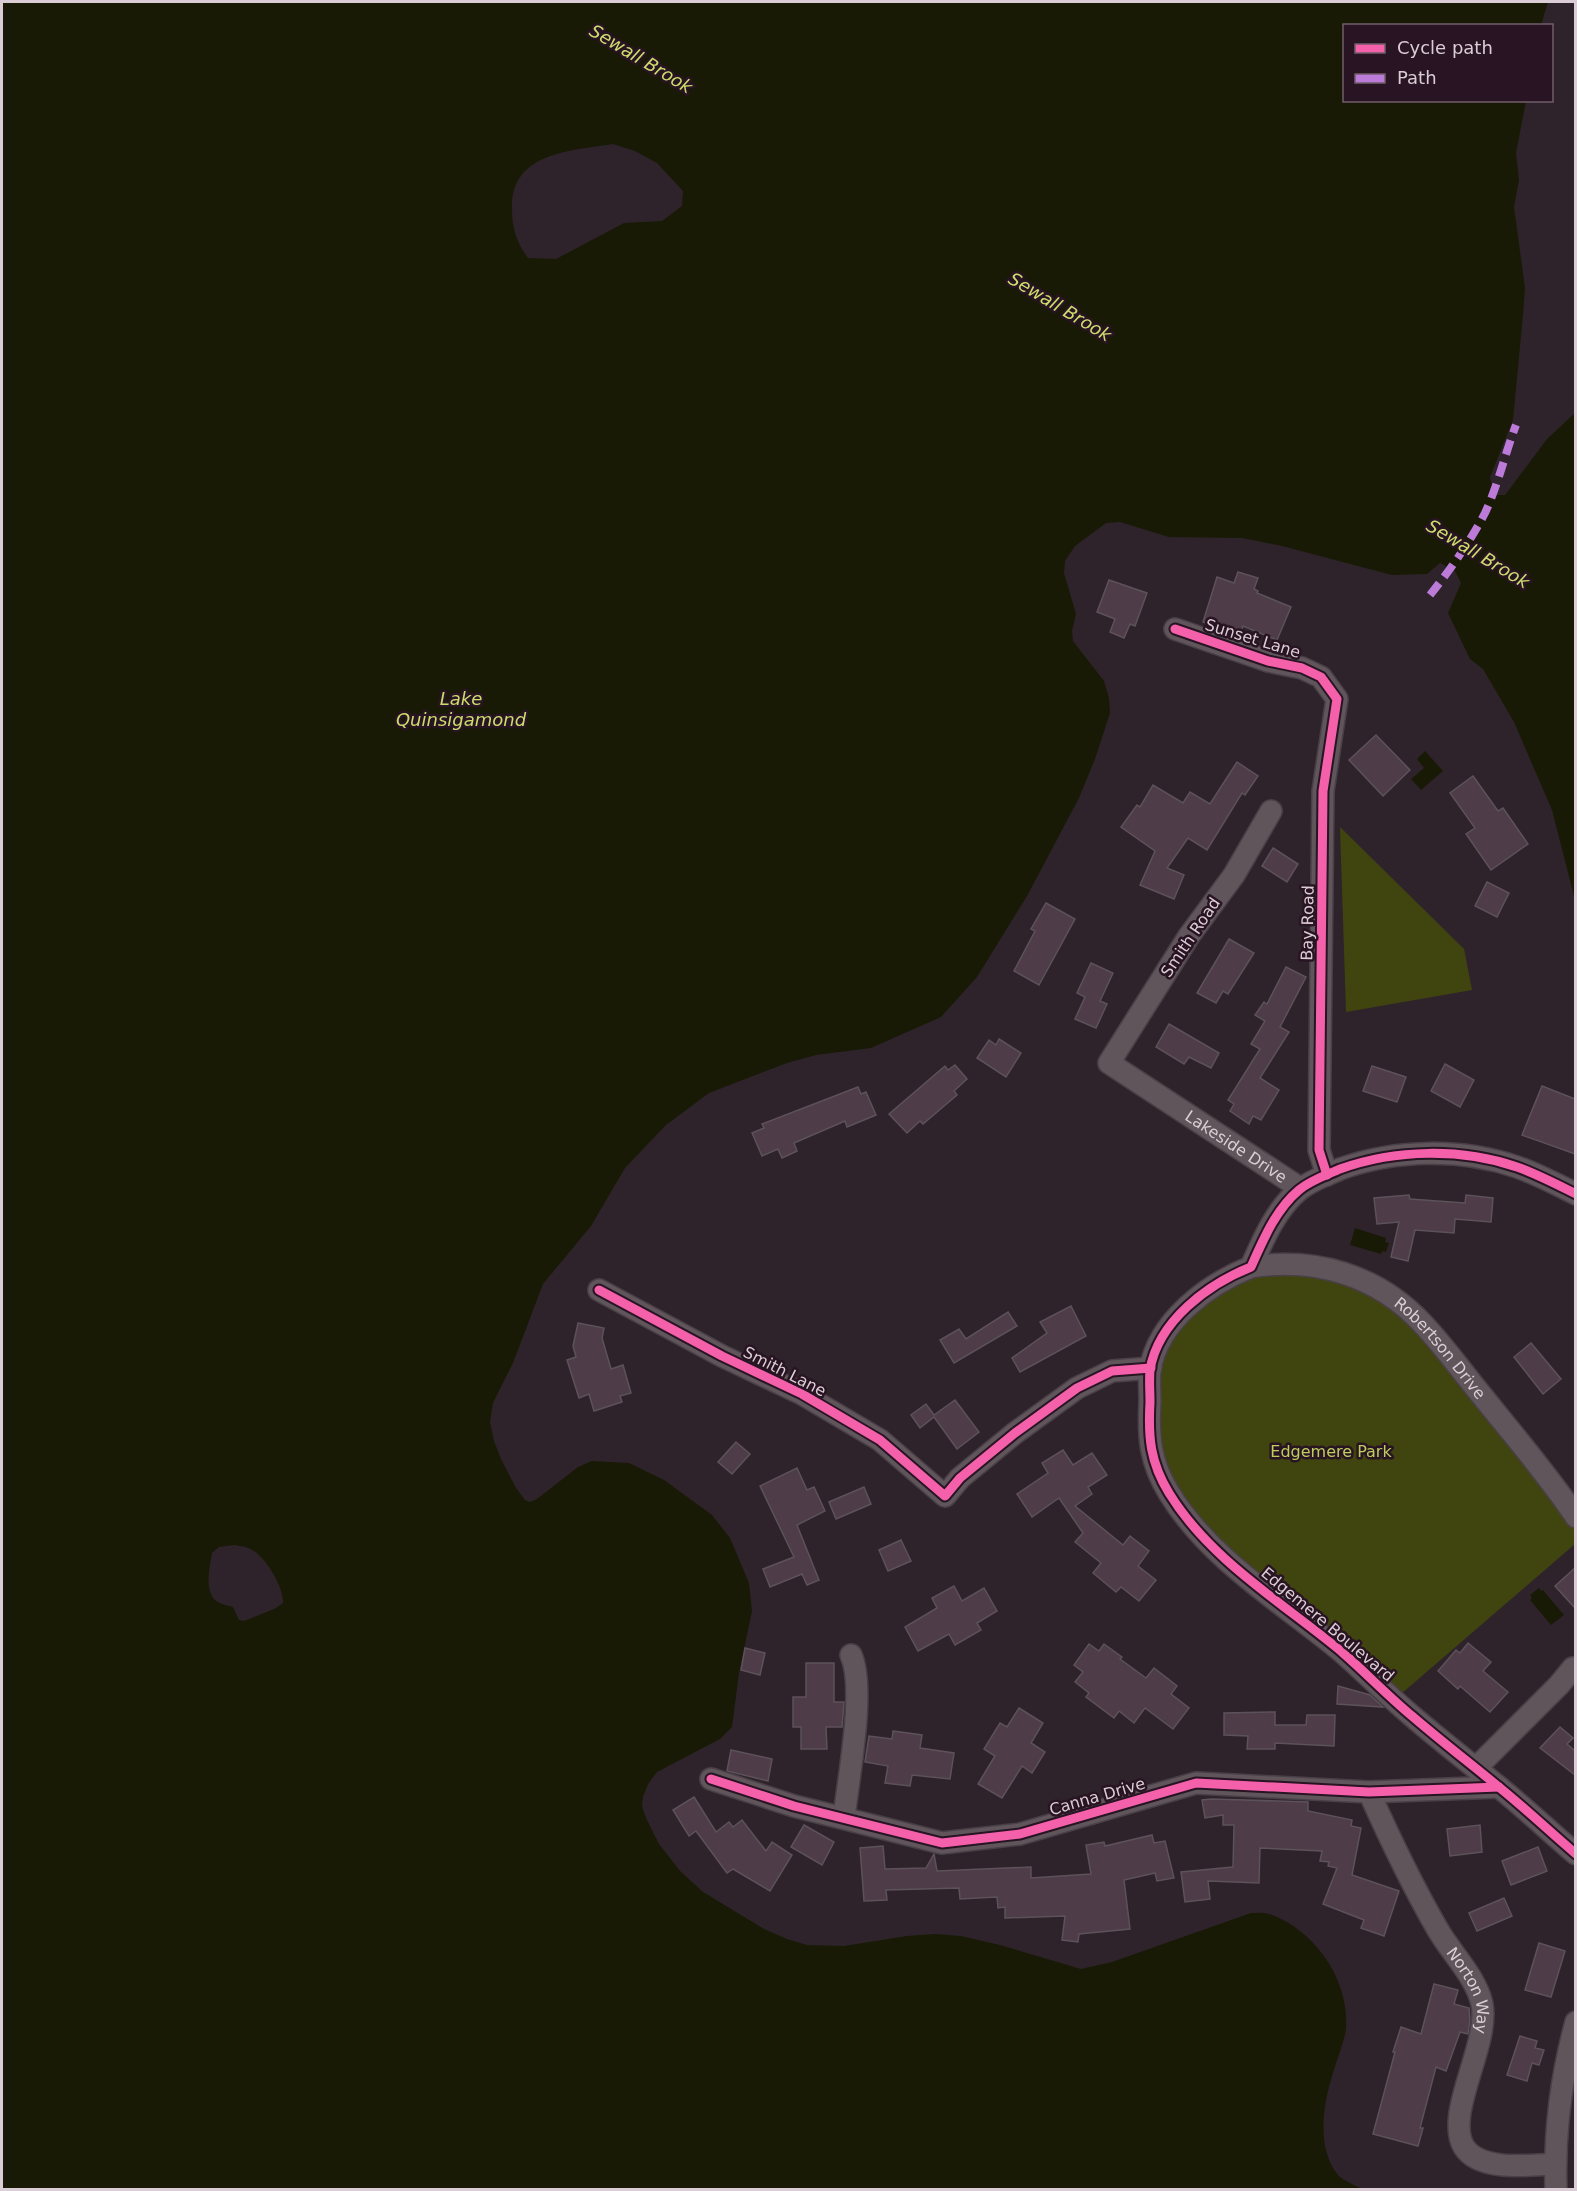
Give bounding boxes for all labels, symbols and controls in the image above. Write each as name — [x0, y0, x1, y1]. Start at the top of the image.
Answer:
water label: Sewall Brook — [586, 20, 698, 98]
legend — [1343, 24, 1553, 102]
text: Cycle path — [1397, 37, 1493, 58]
text: Path — [1397, 67, 1437, 88]
water label: Sewall Brook — [1005, 268, 1117, 346]
water label: Sewall Brook — [1423, 515, 1535, 593]
street label: Sunset Lane — [1203, 615, 1303, 662]
water label: Lake Quinsigamond — [396, 688, 527, 730]
street label: Bay Road — [1297, 885, 1318, 961]
street label: Smith Road — [1157, 894, 1224, 981]
street label: Lakeside Drive — [1182, 1107, 1291, 1187]
street label: Robertson Drive — [1391, 1293, 1490, 1403]
street label: Smith Lane — [740, 1342, 829, 1400]
park label: Edgemere Park — [1270, 1442, 1392, 1461]
street label: Edgemere Boulevard — [1257, 1563, 1398, 1686]
street label: Canna Drive — [1047, 1774, 1147, 1819]
street label: Norton Way — [1443, 1944, 1493, 2035]

